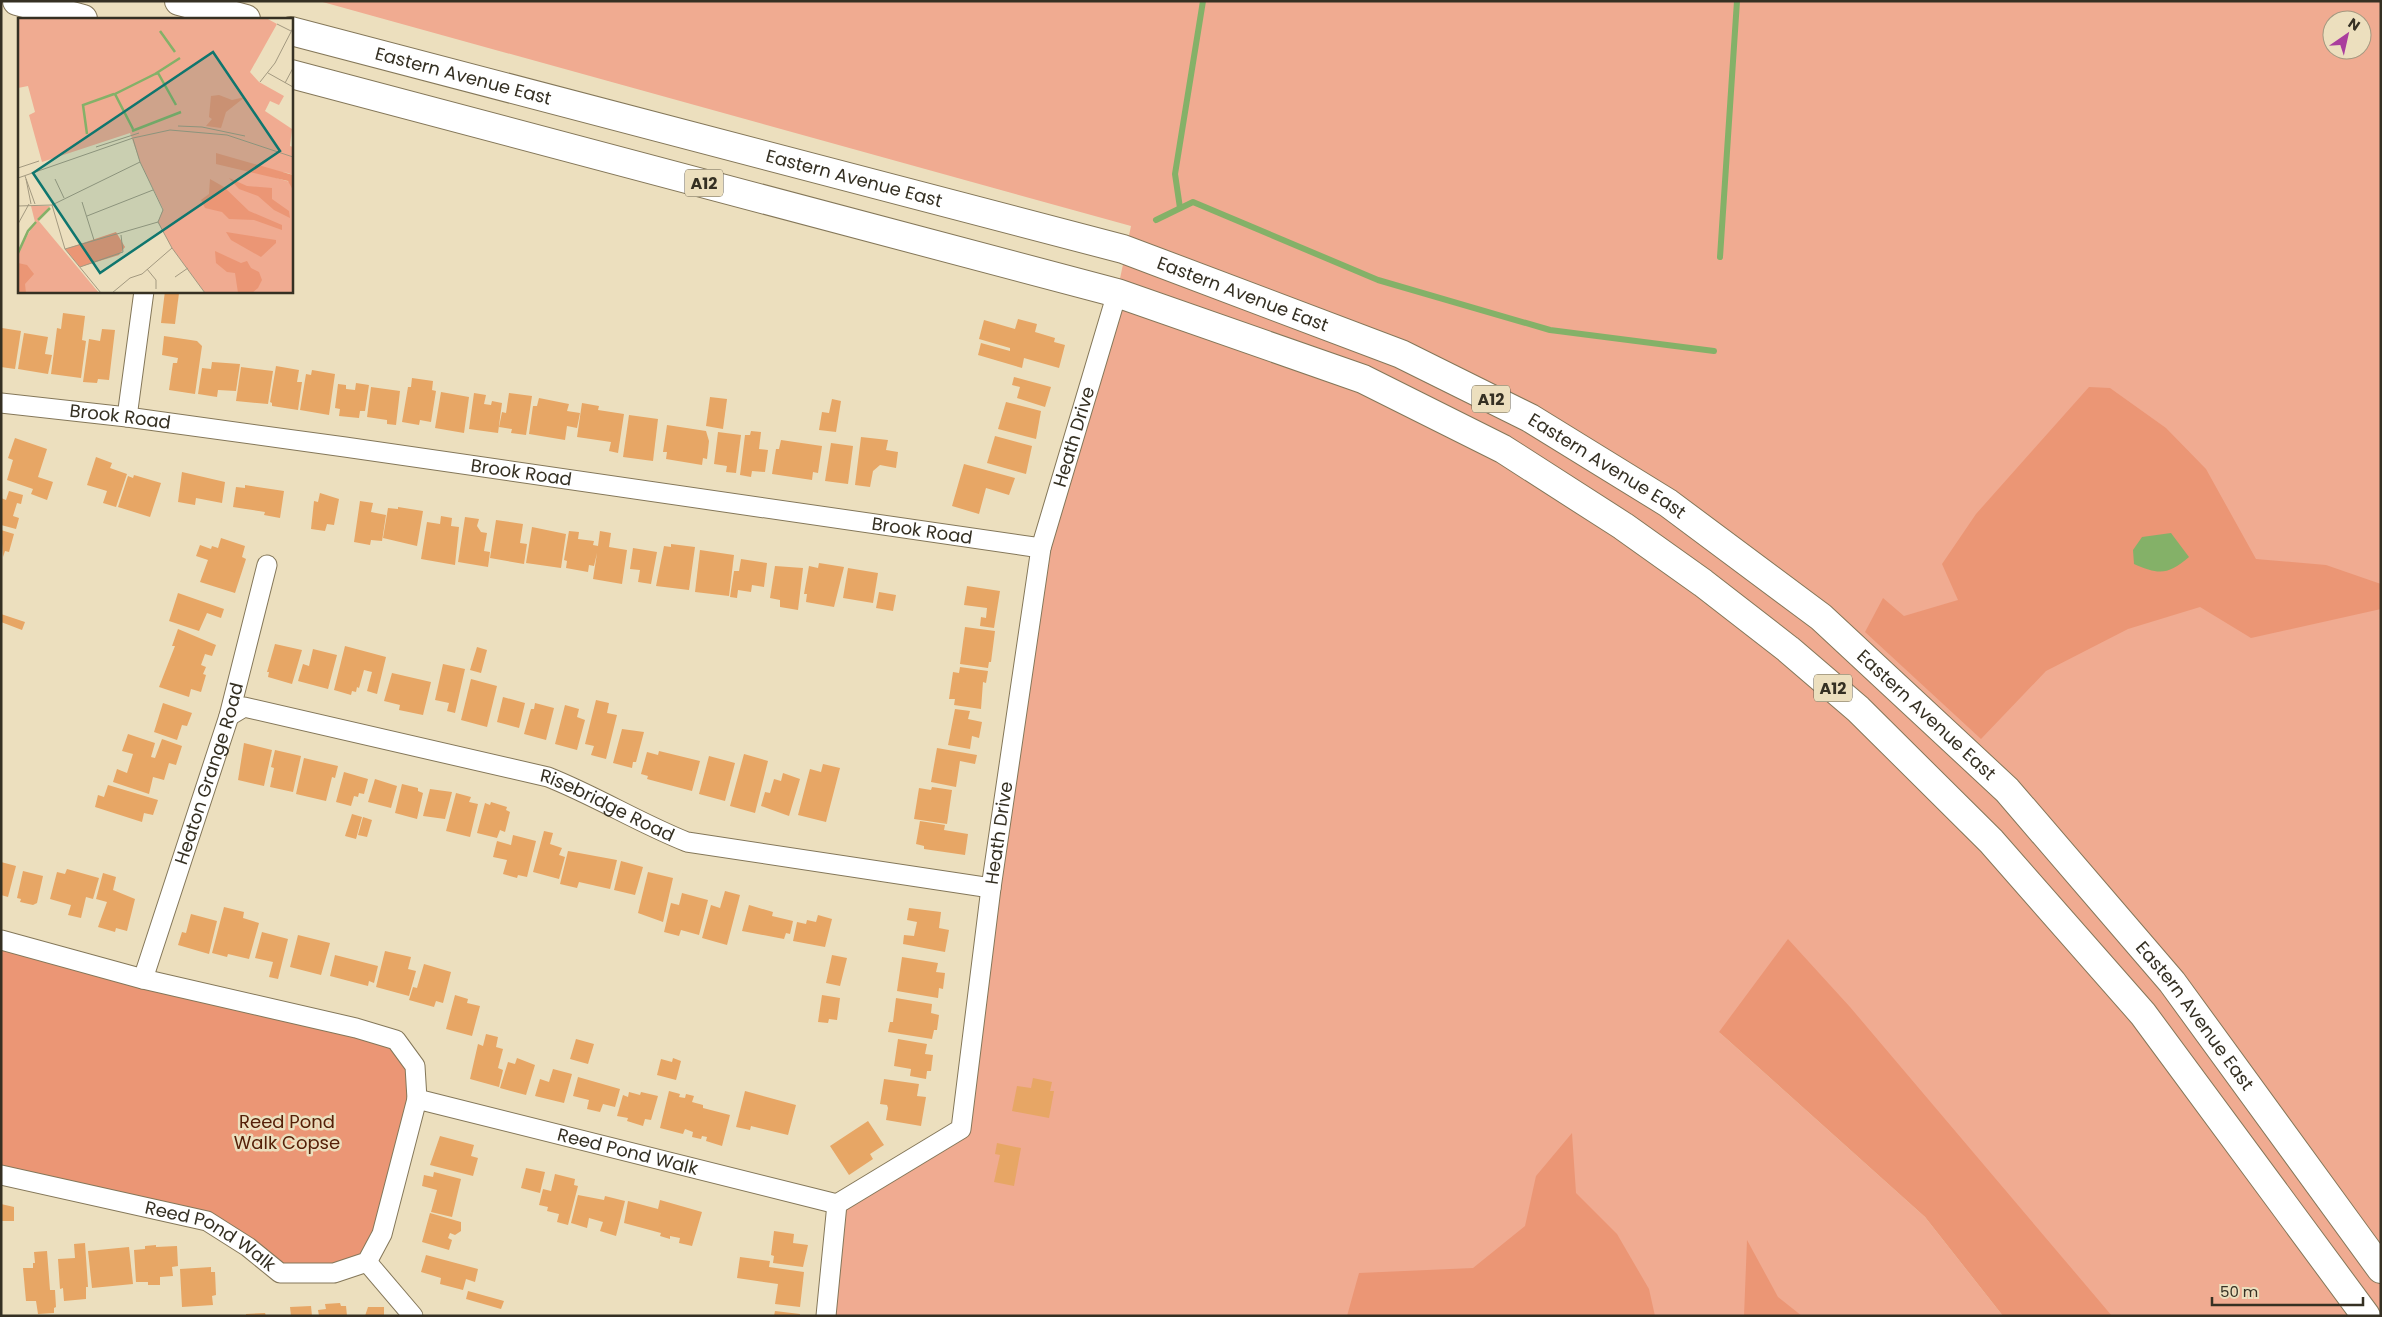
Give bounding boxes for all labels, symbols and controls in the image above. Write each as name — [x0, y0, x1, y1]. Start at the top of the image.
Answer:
north arrow — [2322, 10, 2372, 60]
text: N — [2344, 13, 2364, 35]
inset map — [18, 18, 292, 292]
street label: Eastern Avenue East — [372, 41, 554, 111]
street label: Eastern Avenue East — [763, 143, 945, 213]
road number: A12 — [685, 170, 723, 197]
street label: Eastern Avenue East — [1154, 250, 1332, 337]
street label: Heath Drive — [1047, 383, 1100, 490]
road number: A12 — [1472, 386, 1510, 412]
street label: Brook Road — [68, 398, 172, 435]
street label: Eastern Avenue East — [1524, 407, 1691, 524]
street label: Brook Road — [469, 452, 574, 492]
street label: Brook Road — [870, 511, 974, 550]
street label: Eastern Avenue East — [1852, 644, 2002, 786]
road number: A12 — [1814, 674, 1852, 701]
street label: Heaton Grange Road — [168, 680, 249, 868]
street label: Risebridge Road — [538, 763, 679, 847]
street label: Heath Drive — [979, 780, 1019, 886]
street label: Eastern Avenue East — [2130, 936, 2260, 1095]
park label: Reed Pond Walk Copse — [234, 1109, 340, 1155]
street label: Reed Pond Walk — [555, 1122, 701, 1181]
street label: Reed Pond Walk — [143, 1195, 282, 1277]
scale bar — [2212, 1274, 2363, 1306]
text: 50 m — [2220, 1281, 2258, 1302]

